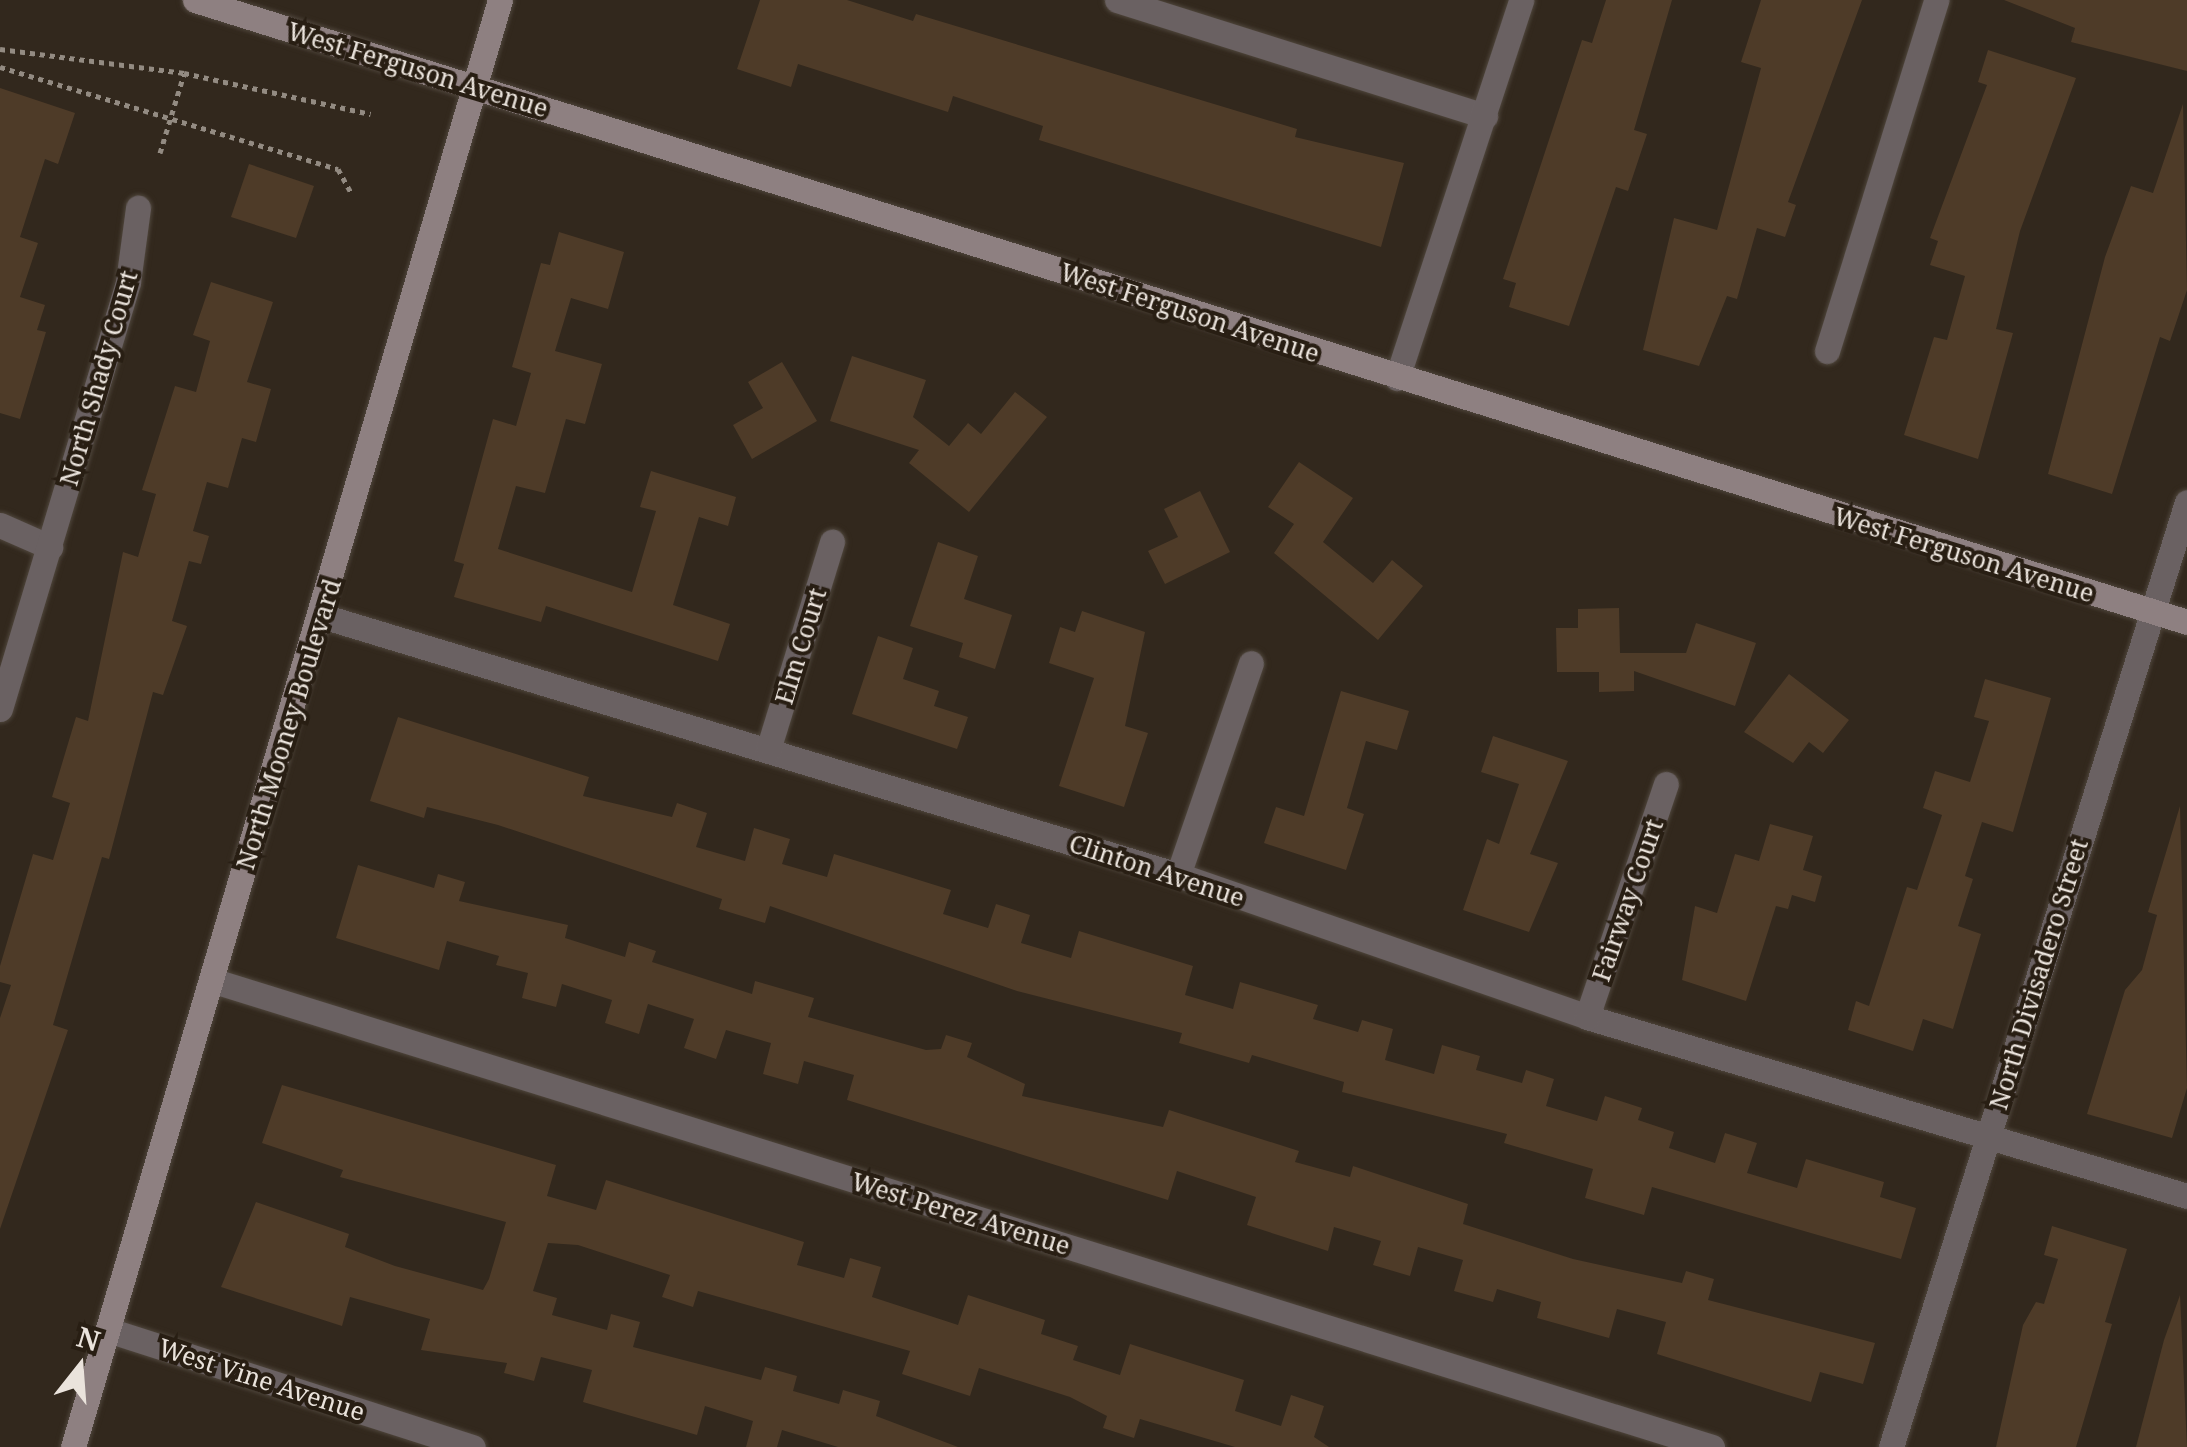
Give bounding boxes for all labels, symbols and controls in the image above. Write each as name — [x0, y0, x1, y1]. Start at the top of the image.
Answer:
street label: West Ferguson Avenue — [284, 15, 552, 123]
street label: West Ferguson Avenue — [1057, 256, 1323, 368]
street label: North Shady Court — [53, 267, 143, 489]
street label: West Ferguson Avenue — [1830, 500, 2098, 608]
street label: North Mooney Boulevard — [229, 575, 347, 873]
street label: Elm Court — [768, 584, 832, 708]
street label: Fairway Court — [1585, 815, 1669, 985]
street label: Clinton Avenue — [1066, 828, 1248, 912]
street label: North Divisadero Street — [1982, 835, 2094, 1113]
street label: West Perez Avenue — [848, 1165, 1074, 1261]
north arrow — [30, 1317, 130, 1417]
text: N — [73, 1317, 105, 1360]
street label: West Vine Avenue — [155, 1332, 369, 1426]

